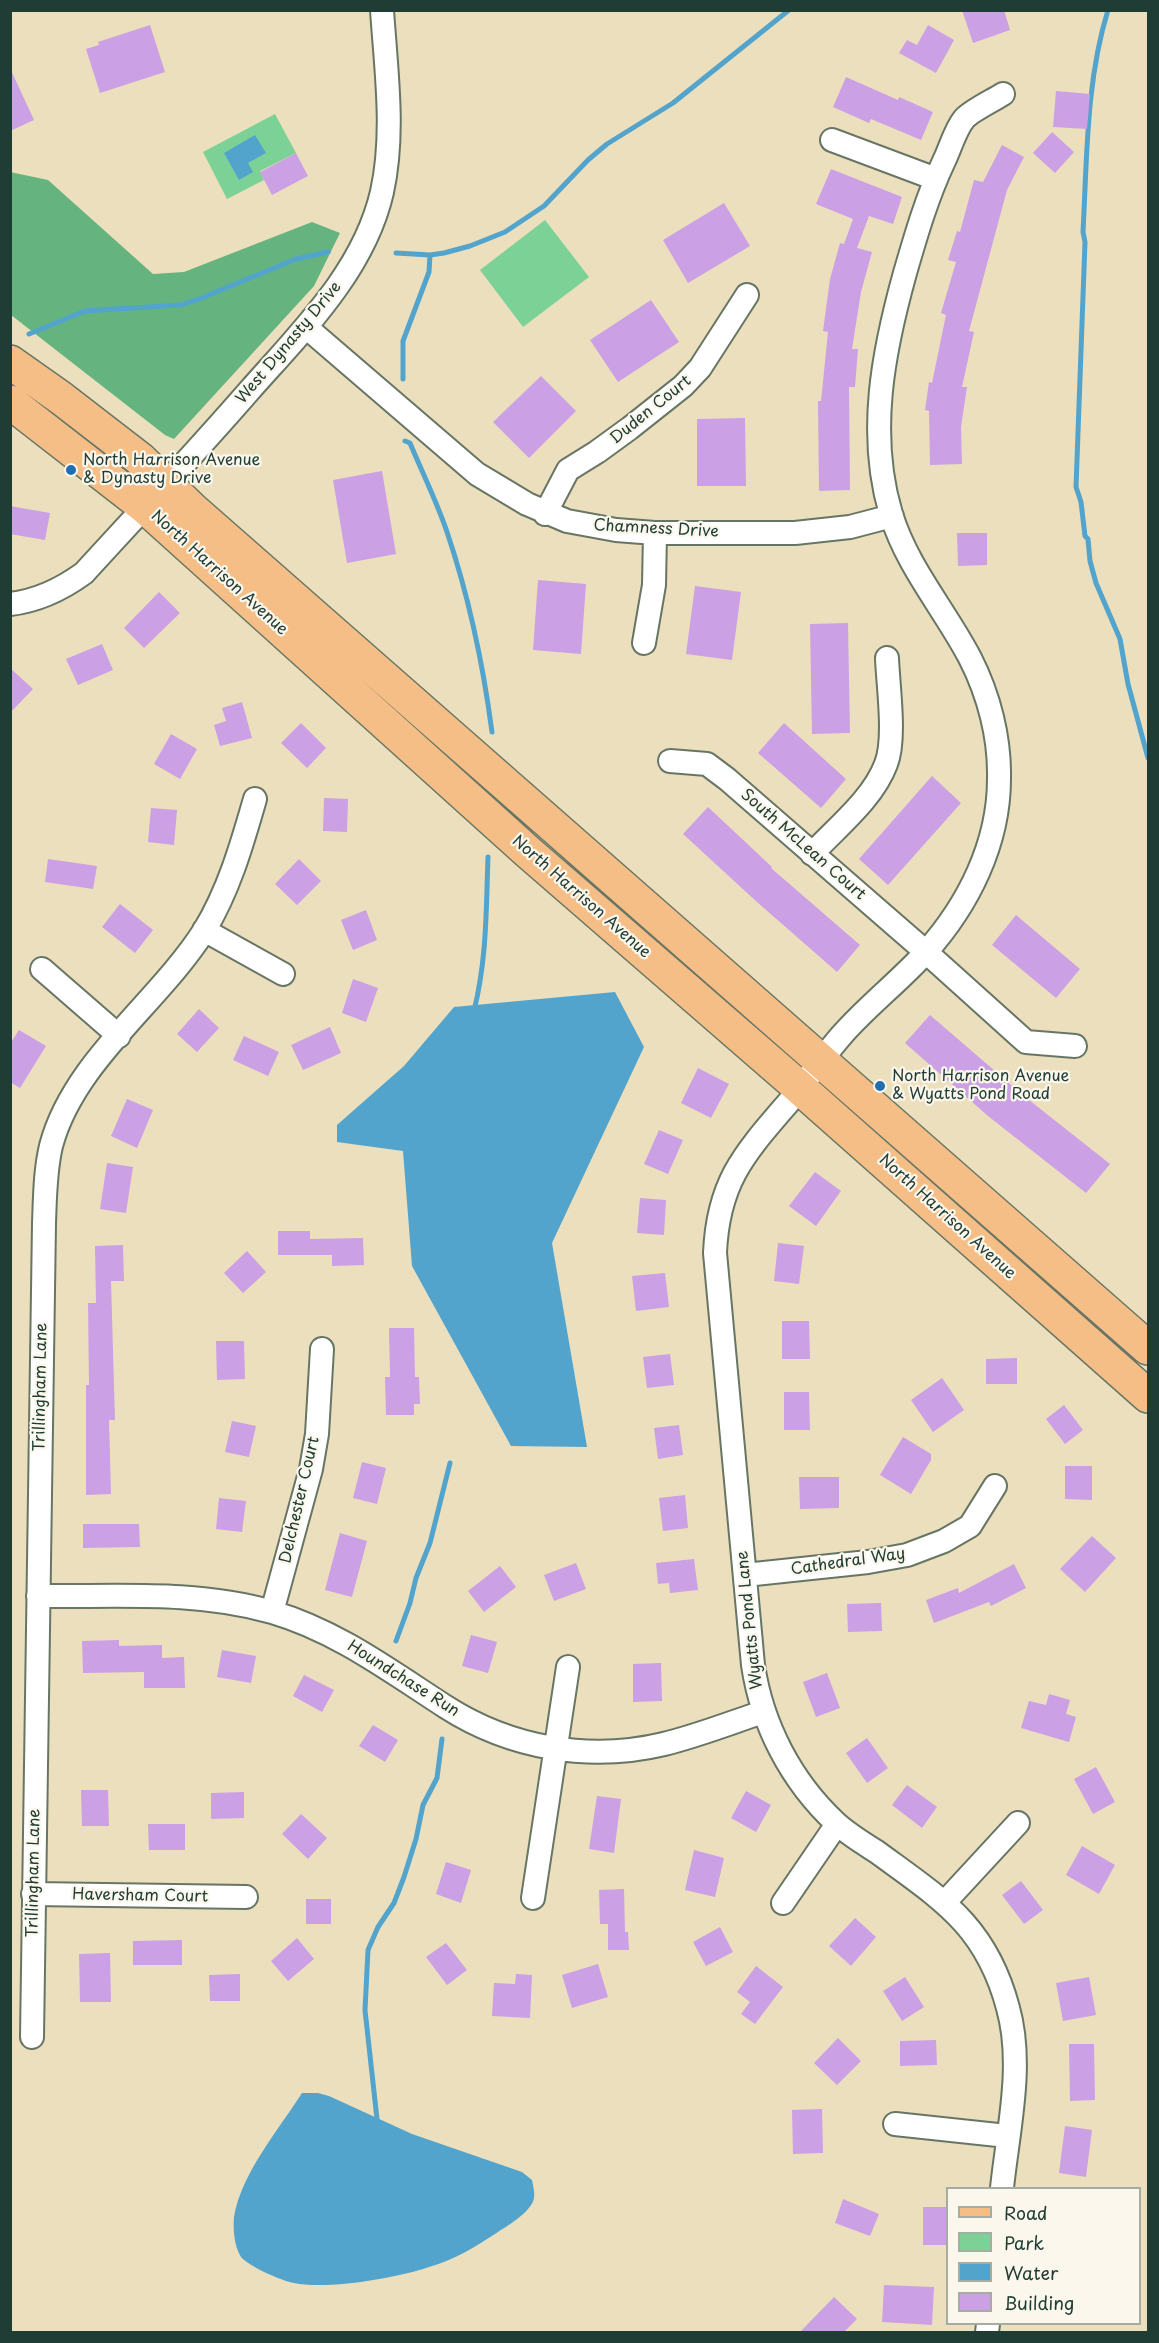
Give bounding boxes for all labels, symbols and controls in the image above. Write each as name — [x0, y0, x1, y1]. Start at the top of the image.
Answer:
street label: West Dynasty Drive — [232, 278, 346, 408]
street label: Duden Court — [607, 371, 695, 449]
place label: North Harrison Avenue & Dynasty Drive — [83, 451, 260, 489]
marker: North Harrison Avenue & Dynasty Drive — [64, 463, 78, 477]
street label: North Harrison Avenue — [147, 507, 291, 639]
street label: Chamness Drive — [593, 516, 719, 542]
street label: South McLean Court — [737, 785, 869, 905]
street label: North Harrison Avenue — [508, 832, 654, 962]
place label: North Harrison Avenue & Wyatts Pond Road — [892, 1067, 1069, 1105]
marker: North Harrison Avenue & Wyatts Pond Road — [873, 1079, 887, 1093]
street label: North Harrison Avenue — [875, 1151, 1019, 1283]
street label: Trillingham Lane — [30, 1322, 52, 1452]
street label: Delchester Court — [276, 1435, 324, 1565]
street label: Cathedral Way — [790, 1544, 906, 1580]
street label: Wyatts Pond Lane — [733, 1550, 767, 1690]
street label: Houndchase Run — [343, 1637, 463, 1721]
street label: Trillingham Lane — [23, 1808, 45, 1938]
street label: Haversham Court — [72, 1885, 208, 1907]
legend — [946, 2187, 1141, 2325]
text: Road — [1004, 2199, 1048, 2226]
text: Park — [1004, 2229, 1044, 2256]
text: Water — [1004, 2259, 1058, 2286]
text: Building — [1004, 2289, 1074, 2316]

